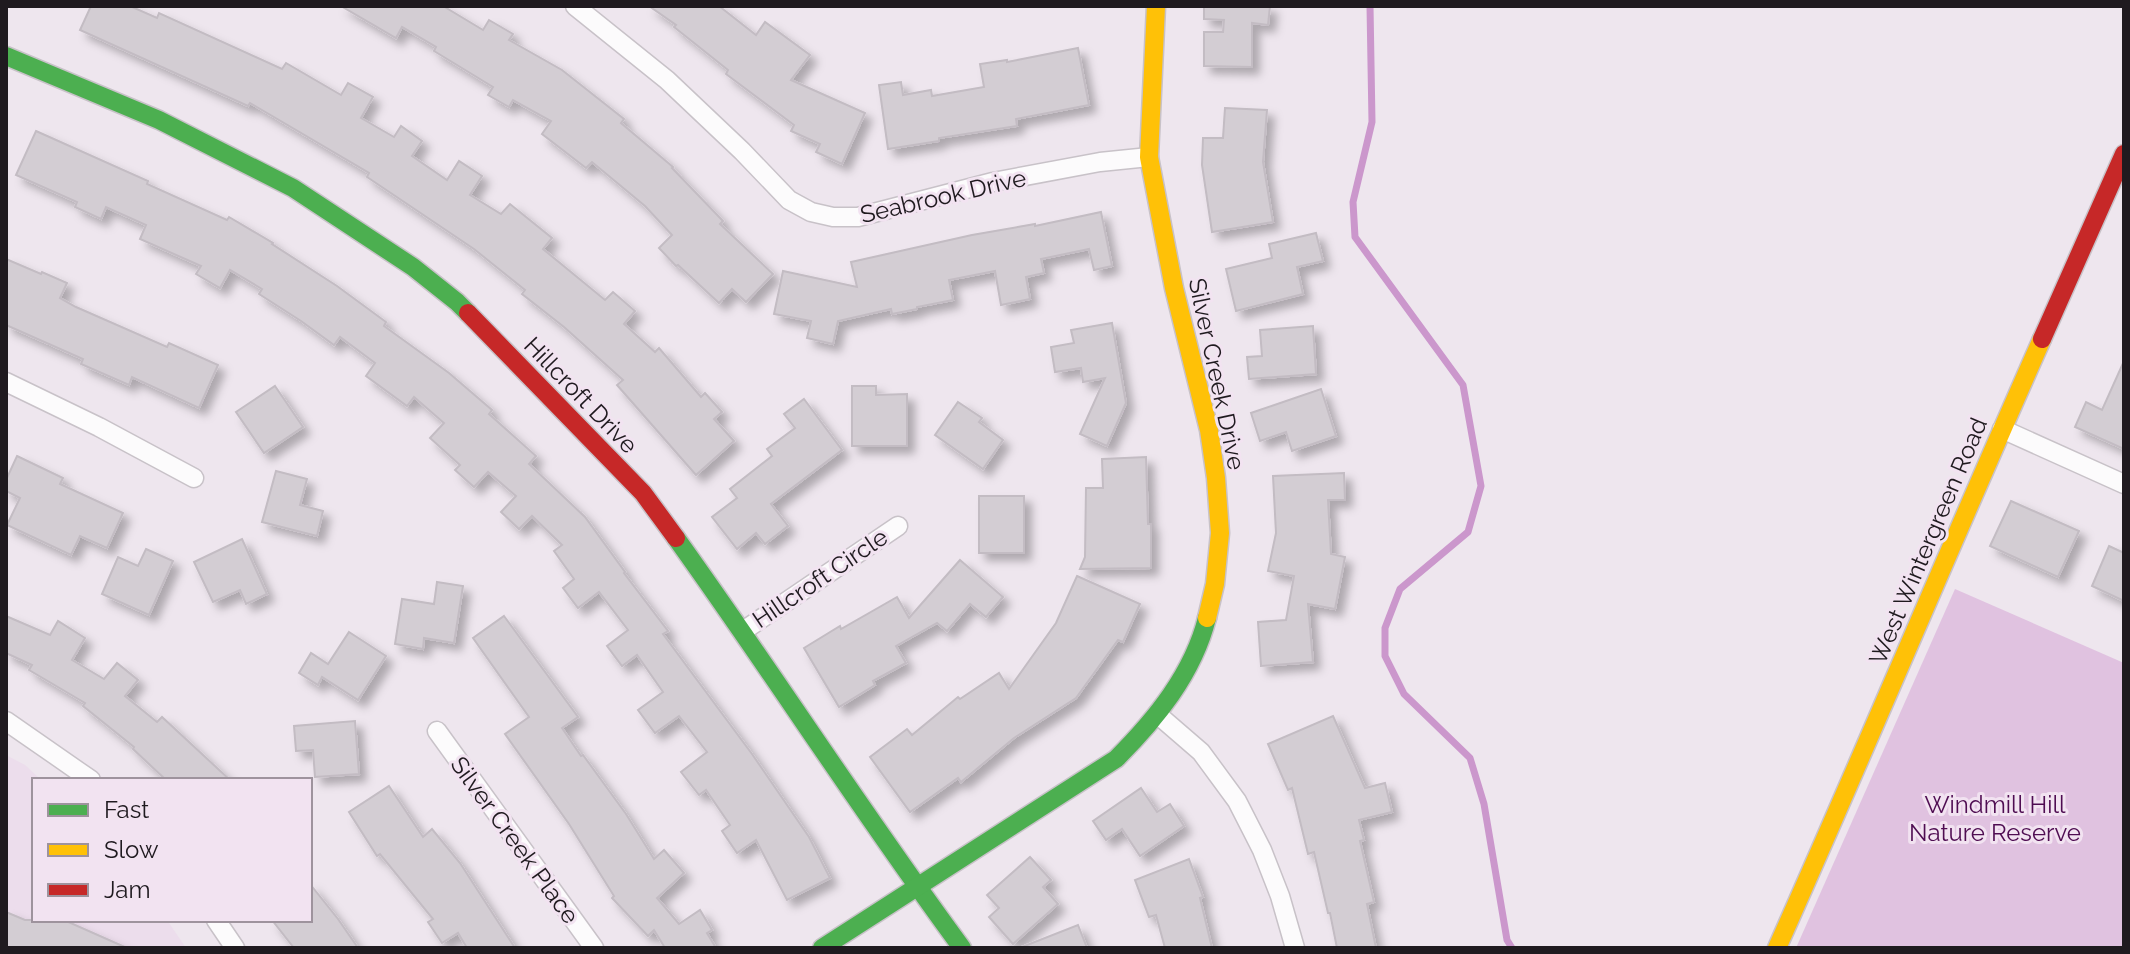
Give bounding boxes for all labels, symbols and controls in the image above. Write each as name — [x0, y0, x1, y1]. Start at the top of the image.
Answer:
street label: Seabrook Drive — [857, 163, 1029, 229]
street label: Silver Creek Drive — [1183, 276, 1251, 472]
street label: Hillcroft Drive — [518, 331, 644, 459]
street label: West Wintergreen Road — [1863, 413, 1993, 669]
street label: Hillcroft Circle — [747, 522, 893, 634]
street label: Silver Creek Place — [445, 751, 585, 929]
legend — [32, 778, 312, 922]
park label: Windmill Hill Nature Reserve — [1909, 790, 2081, 847]
text: Fast — [104, 795, 149, 824]
text: Slow — [104, 835, 159, 864]
text: Jam — [104, 875, 150, 904]

